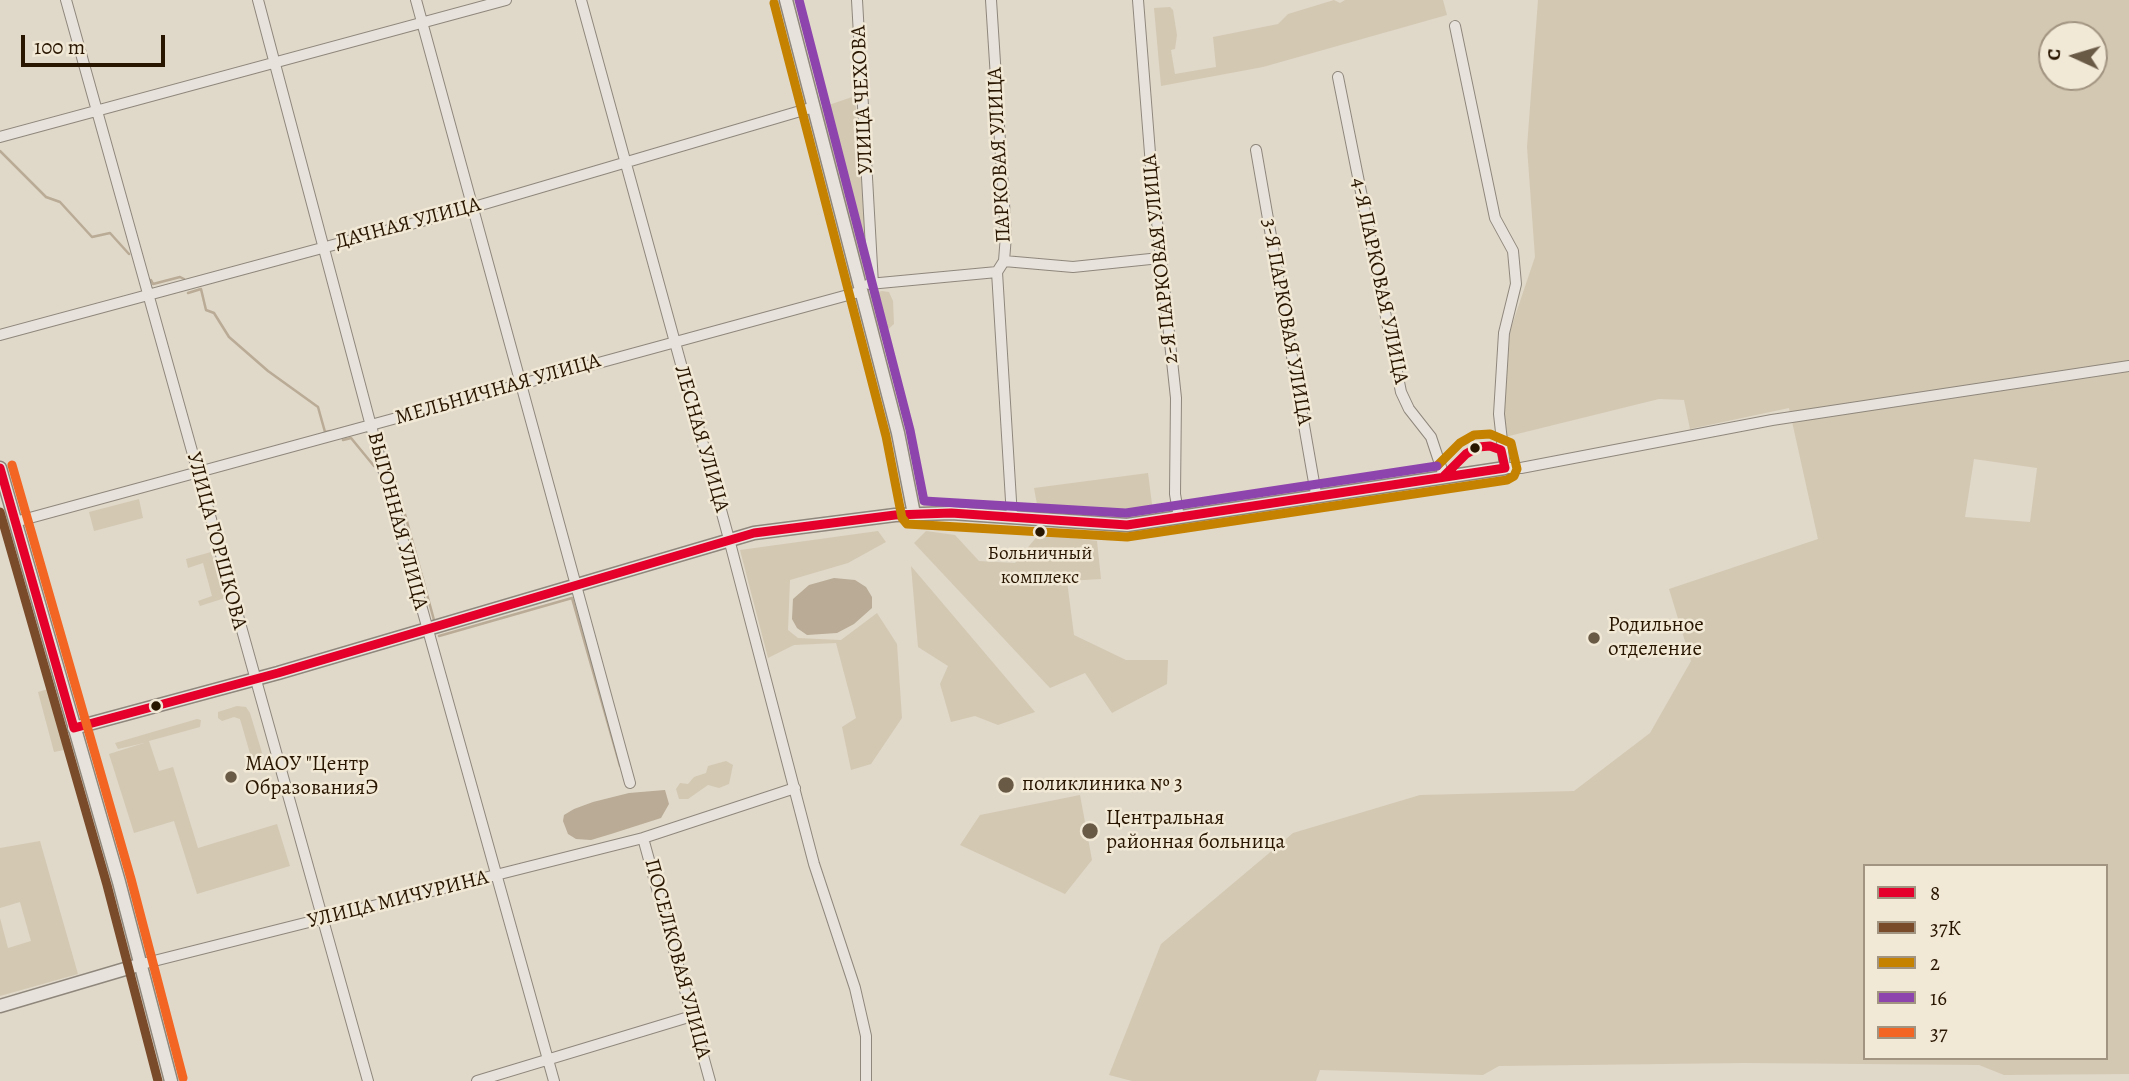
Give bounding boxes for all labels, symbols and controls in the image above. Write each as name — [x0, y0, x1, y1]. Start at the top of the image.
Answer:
scale bar — [24, 21, 168, 65]
north arrow — [2038, 21, 2108, 91]
street label: УЛИЦА ЧЕХОВА — [846, 25, 880, 175]
text: 100 m — [34, 33, 85, 61]
text: С — [2041, 48, 2067, 61]
street label: ПАРКОВАЯ УЛИЦА — [983, 67, 1017, 243]
street label: 2-Я ПАРКОВАЯ УЛИЦА — [1137, 153, 1185, 365]
street label: 4-Я ПАРКОВАЯ УЛИЦА — [1345, 175, 1413, 387]
street label: ДАЧНАЯ УЛИЦА — [332, 192, 484, 256]
street label: 3-Я ПАРКОВАЯ УЛИЦА — [1255, 217, 1317, 427]
street label: МЕЛЬНИЧНАЯ УЛИЦА — [392, 349, 604, 431]
street label: ЛЕСНАЯ УЛИЦА — [668, 363, 734, 515]
street label: ВЫГОННАЯ УЛИЦА — [361, 429, 433, 613]
unlabelled marker — [1468, 441, 1482, 455]
street label: УЛИЦА ГОРШКОВА — [180, 450, 252, 632]
marker: Больничный комплекс — [1033, 525, 1047, 539]
place label: Больничный комплекс — [988, 543, 1092, 587]
place label: Родильное отделение — [1608, 613, 1704, 663]
marker: Родильное отделение — [1586, 630, 1602, 646]
unlabelled marker — [149, 699, 163, 713]
place label: МАОУ "Центр ОбразованияЭ — [245, 752, 378, 802]
marker: МАОУ "Центр ОбразованияЭ — [223, 769, 239, 785]
place label: поликлиника № 3 — [1022, 772, 1183, 798]
marker: поликлиника № 3 — [996, 775, 1016, 795]
place label: Центральная районная больница — [1106, 806, 1285, 856]
marker: Центральная районная больница — [1080, 821, 1100, 841]
street label: ПОСЕЛКОВАЯ УЛИЦА — [638, 856, 716, 1062]
legend — [1863, 864, 2108, 1060]
street label: УЛИЦА МИЧУРИНА — [305, 865, 491, 935]
text: 8 — [1930, 879, 1940, 907]
text: 37К — [1930, 914, 1961, 942]
text: 2 — [1930, 949, 1940, 977]
text: 16 — [1930, 984, 1947, 1012]
text: 37 — [1930, 1019, 1948, 1047]

